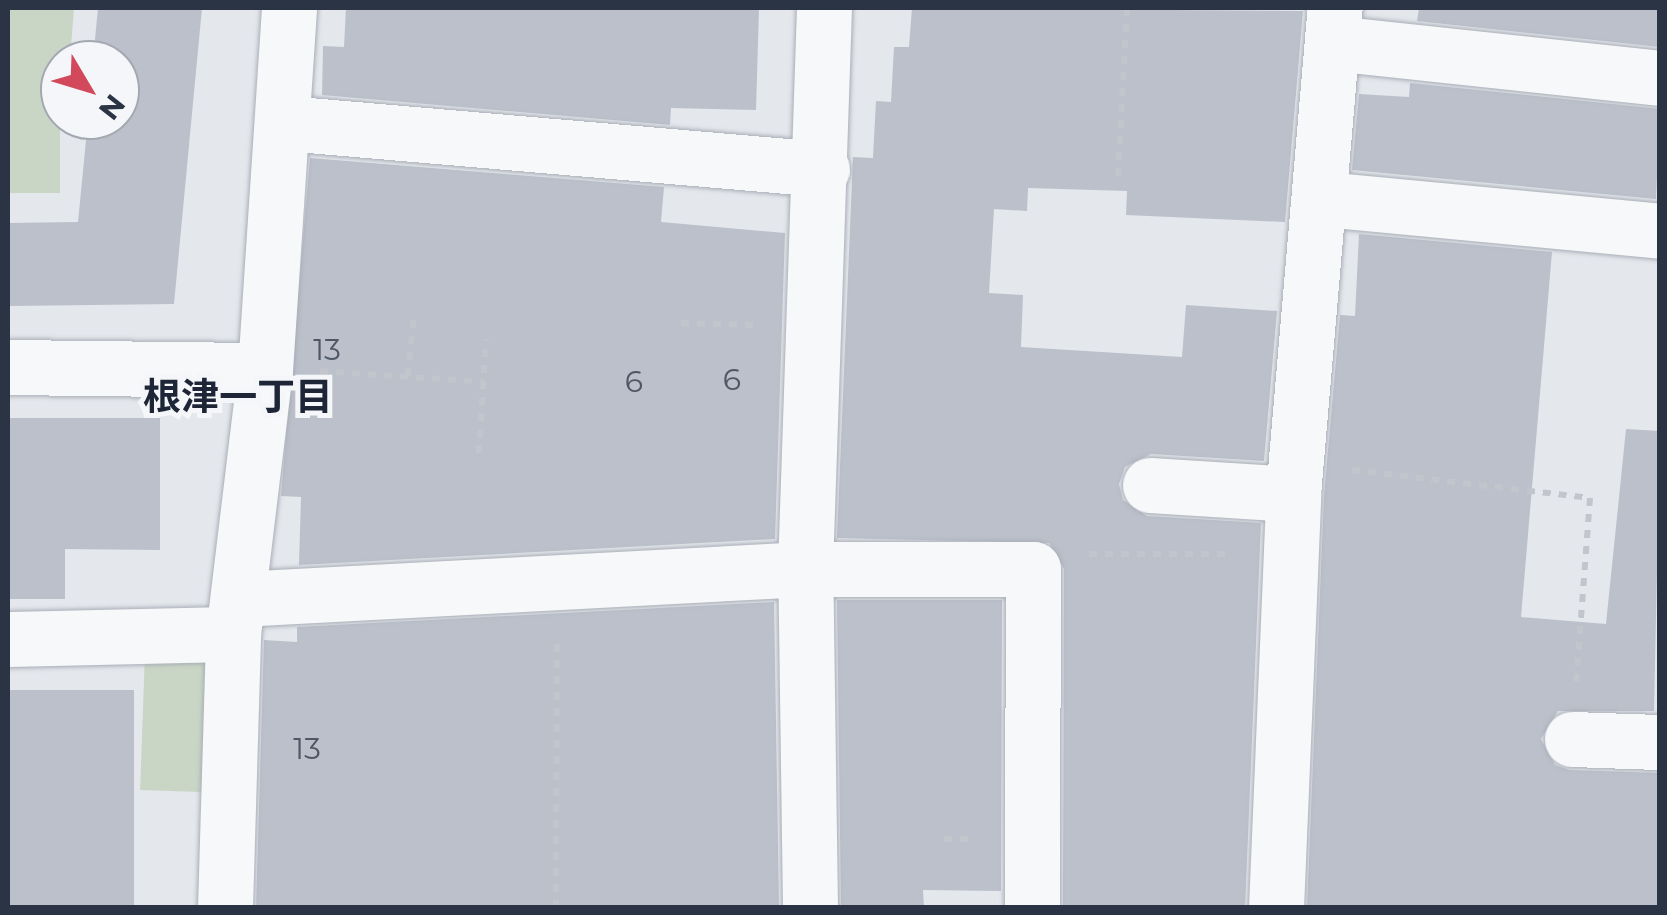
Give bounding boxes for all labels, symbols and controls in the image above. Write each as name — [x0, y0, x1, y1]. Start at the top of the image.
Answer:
north arrow — [40, 40, 140, 140]
text: N — [92, 88, 132, 127]
house number: 13 — [313, 332, 341, 368]
house number: 6 — [723, 362, 741, 398]
house number: 6 — [625, 364, 643, 400]
district label: 根津一丁目 — [143, 374, 333, 420]
house number: 13 — [293, 731, 321, 767]

